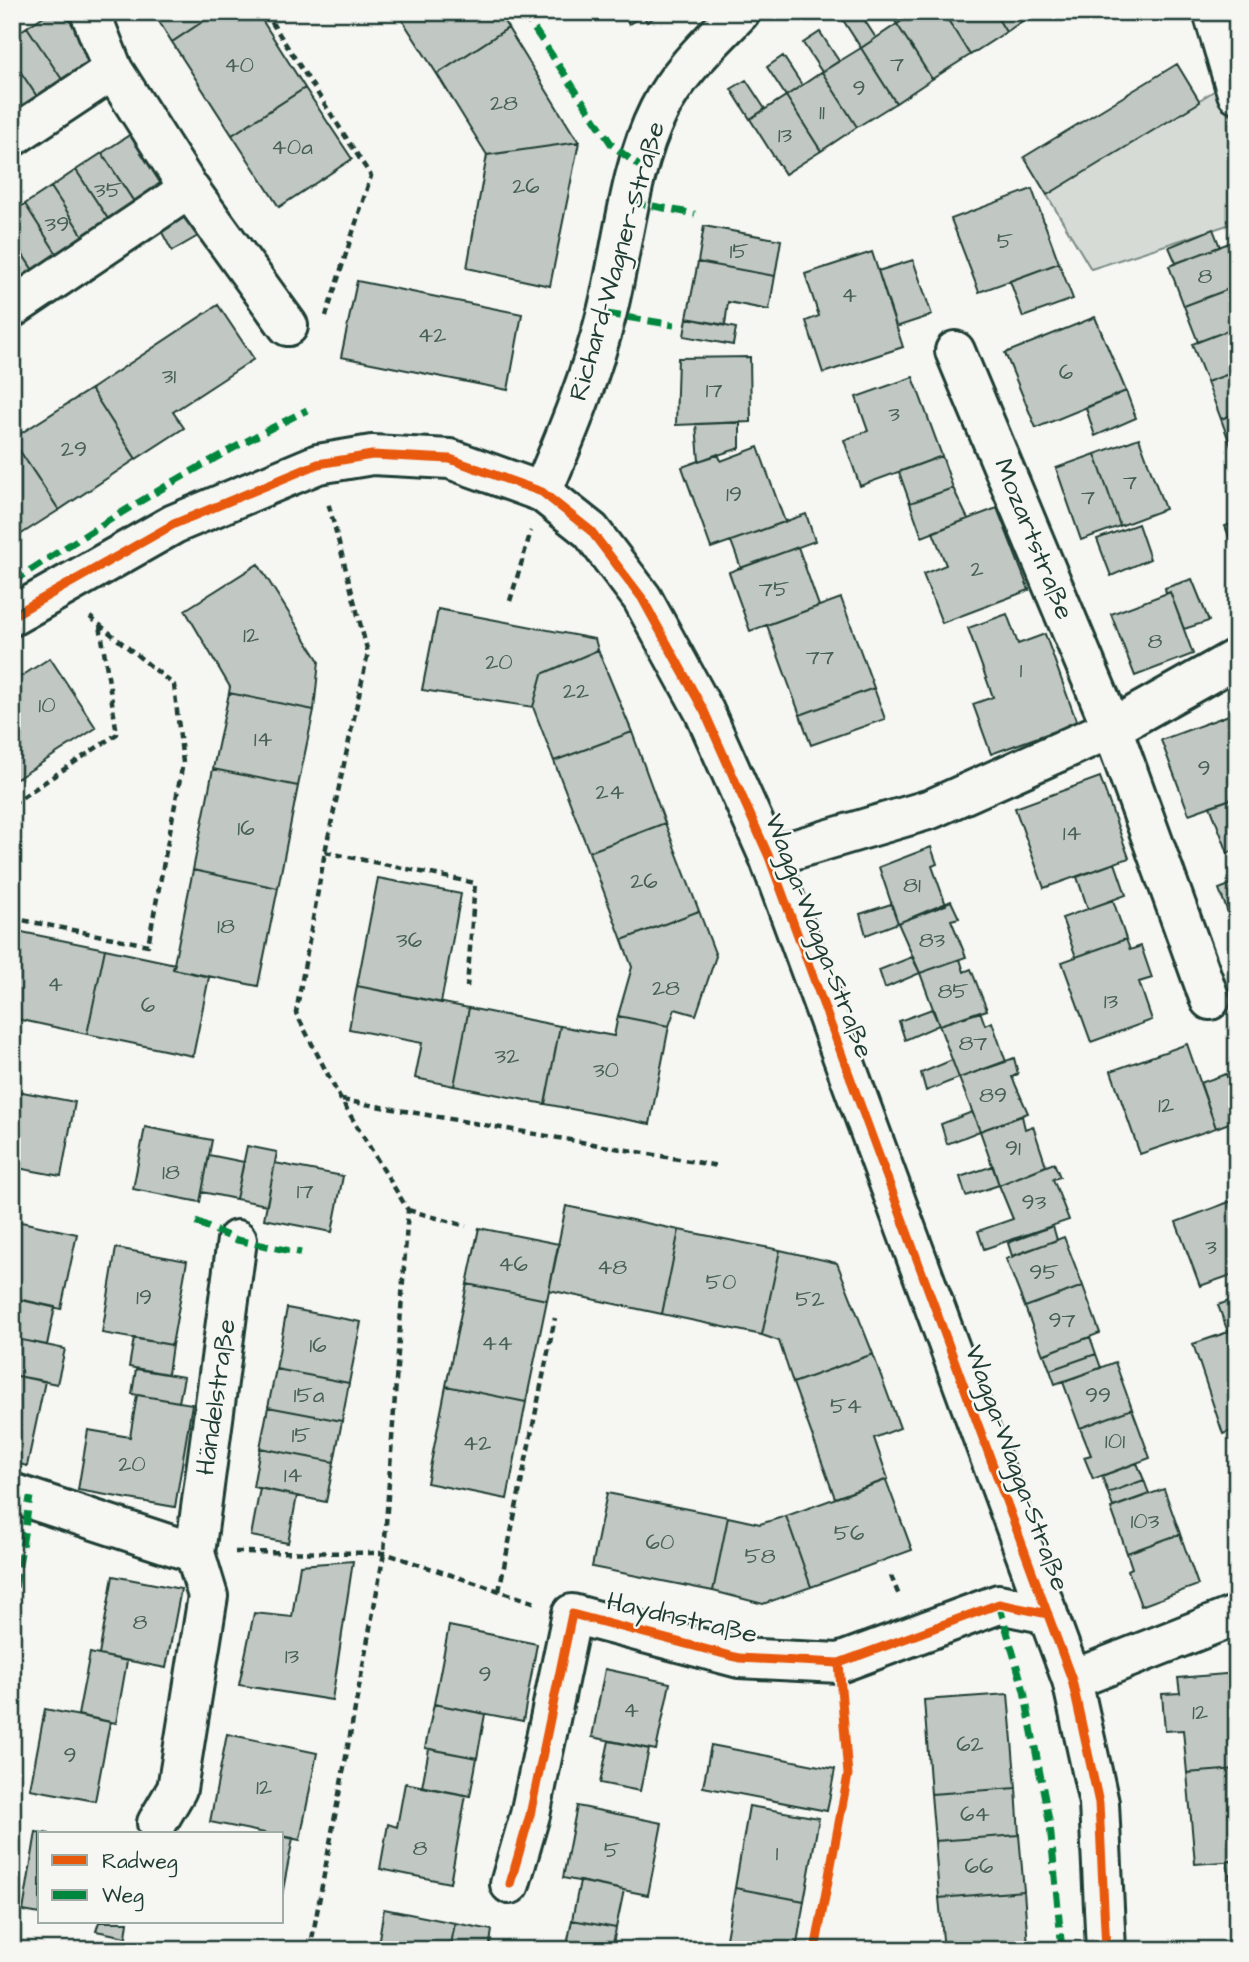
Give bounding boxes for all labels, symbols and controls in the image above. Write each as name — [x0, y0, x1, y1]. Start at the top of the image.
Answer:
house number: 7 — [890, 48, 904, 80]
house number: 40 — [224, 49, 254, 81]
house number: 9 — [852, 72, 866, 104]
house number: 28 — [490, 87, 518, 119]
house number: 11 — [819, 96, 825, 128]
street label: Richard-Wagner-Straße — [560, 117, 676, 405]
house number: 13 — [778, 119, 793, 151]
house number: 40a — [271, 131, 313, 163]
house number: 26 — [512, 170, 540, 202]
house number: 35 — [94, 174, 122, 206]
house number: 39 — [45, 208, 69, 240]
house number: 5 — [997, 225, 1013, 257]
house number: 15 — [729, 235, 749, 267]
house number: 8 — [1198, 260, 1213, 292]
house number: 4 — [841, 279, 857, 311]
house number: 42 — [418, 319, 446, 351]
house number: 6 — [1059, 356, 1073, 388]
house number: 31 — [162, 360, 176, 392]
house number: 17 — [705, 374, 723, 406]
house number: 3 — [888, 398, 900, 430]
house number: 29 — [61, 433, 87, 465]
street label: Mozartstraße — [985, 453, 1083, 625]
house number: 7 — [1123, 466, 1137, 498]
house number: 19 — [726, 478, 742, 510]
house number: 7 — [1081, 481, 1095, 513]
house number: 2 — [970, 553, 984, 585]
house number: 75 — [759, 573, 789, 605]
house number: 12 — [243, 619, 259, 651]
house number: 8 — [1148, 625, 1163, 657]
house number: 77 — [806, 641, 834, 673]
house number: 20 — [485, 646, 513, 678]
house number: 1 — [1020, 654, 1023, 686]
house number: 22 — [563, 675, 589, 707]
house number: 10 — [38, 689, 56, 721]
house number: 14 — [254, 723, 273, 755]
house number: 9 — [1197, 752, 1211, 784]
house number: 24 — [596, 776, 625, 808]
street label: Wagga-Wagga-Straße — [754, 809, 882, 1064]
house number: 16 — [237, 812, 255, 844]
house number: 14 — [1063, 817, 1082, 849]
house number: 26 — [630, 865, 658, 897]
house number: 81 — [903, 869, 921, 901]
house number: 18 — [217, 910, 235, 942]
house number: 36 — [396, 924, 422, 956]
house number: 83 — [919, 924, 946, 956]
house number: 4 — [47, 968, 63, 1000]
house number: 28 — [652, 972, 680, 1004]
house number: 85 — [937, 975, 969, 1007]
house number: 13 — [1104, 985, 1119, 1017]
house number: 6 — [141, 989, 155, 1021]
house number: 87 — [958, 1027, 988, 1059]
house number: 32 — [495, 1040, 519, 1072]
house number: 30 — [593, 1054, 619, 1086]
house number: 89 — [979, 1079, 1007, 1111]
house number: 12 — [1158, 1089, 1174, 1121]
house number: 91 — [1005, 1132, 1021, 1164]
house number: 18 — [162, 1156, 180, 1188]
house number: 17 — [296, 1175, 314, 1207]
house number: 93 — [1022, 1186, 1047, 1218]
house number: 3 — [1205, 1231, 1217, 1263]
house number: 46 — [498, 1248, 528, 1280]
house number: 48 — [597, 1251, 627, 1283]
house number: 95 — [1029, 1256, 1059, 1288]
house number: 50 — [706, 1266, 736, 1298]
house number: 19 — [136, 1281, 152, 1313]
house number: 52 — [795, 1283, 825, 1315]
house number: 97 — [1048, 1304, 1076, 1336]
street label: Händelstraße — [187, 1317, 245, 1477]
house number: 44 — [481, 1327, 513, 1359]
house number: 16 — [309, 1329, 327, 1361]
street label: Wagga-Wagga-Straße — [954, 1340, 1078, 1597]
house number: 15a — [294, 1379, 325, 1411]
house number: 99 — [1085, 1379, 1111, 1411]
house number: 54 — [830, 1390, 862, 1422]
house number: 15 — [291, 1419, 311, 1451]
house number: 101 — [1105, 1425, 1125, 1457]
house number: 42 — [463, 1427, 491, 1459]
house number: 20 — [118, 1448, 146, 1480]
house number: 14 — [284, 1459, 303, 1491]
house number: 103 — [1130, 1505, 1160, 1537]
house number: 56 — [834, 1517, 864, 1549]
house number: 60 — [646, 1526, 674, 1558]
house number: 58 — [744, 1540, 776, 1572]
street label: Haydnstraße — [603, 1583, 761, 1655]
house number: 8 — [133, 1606, 148, 1638]
house number: 13 — [285, 1640, 300, 1672]
house number: 9 — [478, 1658, 492, 1690]
house number: 4 — [623, 1694, 639, 1726]
house number: 12 — [1192, 1696, 1208, 1728]
house number: 62 — [956, 1728, 984, 1760]
house number: 9 — [63, 1739, 77, 1771]
house number: 12 — [256, 1771, 272, 1803]
house number: 64 — [960, 1798, 990, 1830]
legend — [38, 1832, 284, 1924]
house number: 8 — [413, 1832, 428, 1864]
house number: 5 — [604, 1834, 620, 1866]
house number: 1 — [776, 1837, 779, 1869]
text: Radweg — [102, 1847, 178, 1878]
house number: 66 — [965, 1850, 993, 1882]
text: Weg — [102, 1881, 144, 1912]

